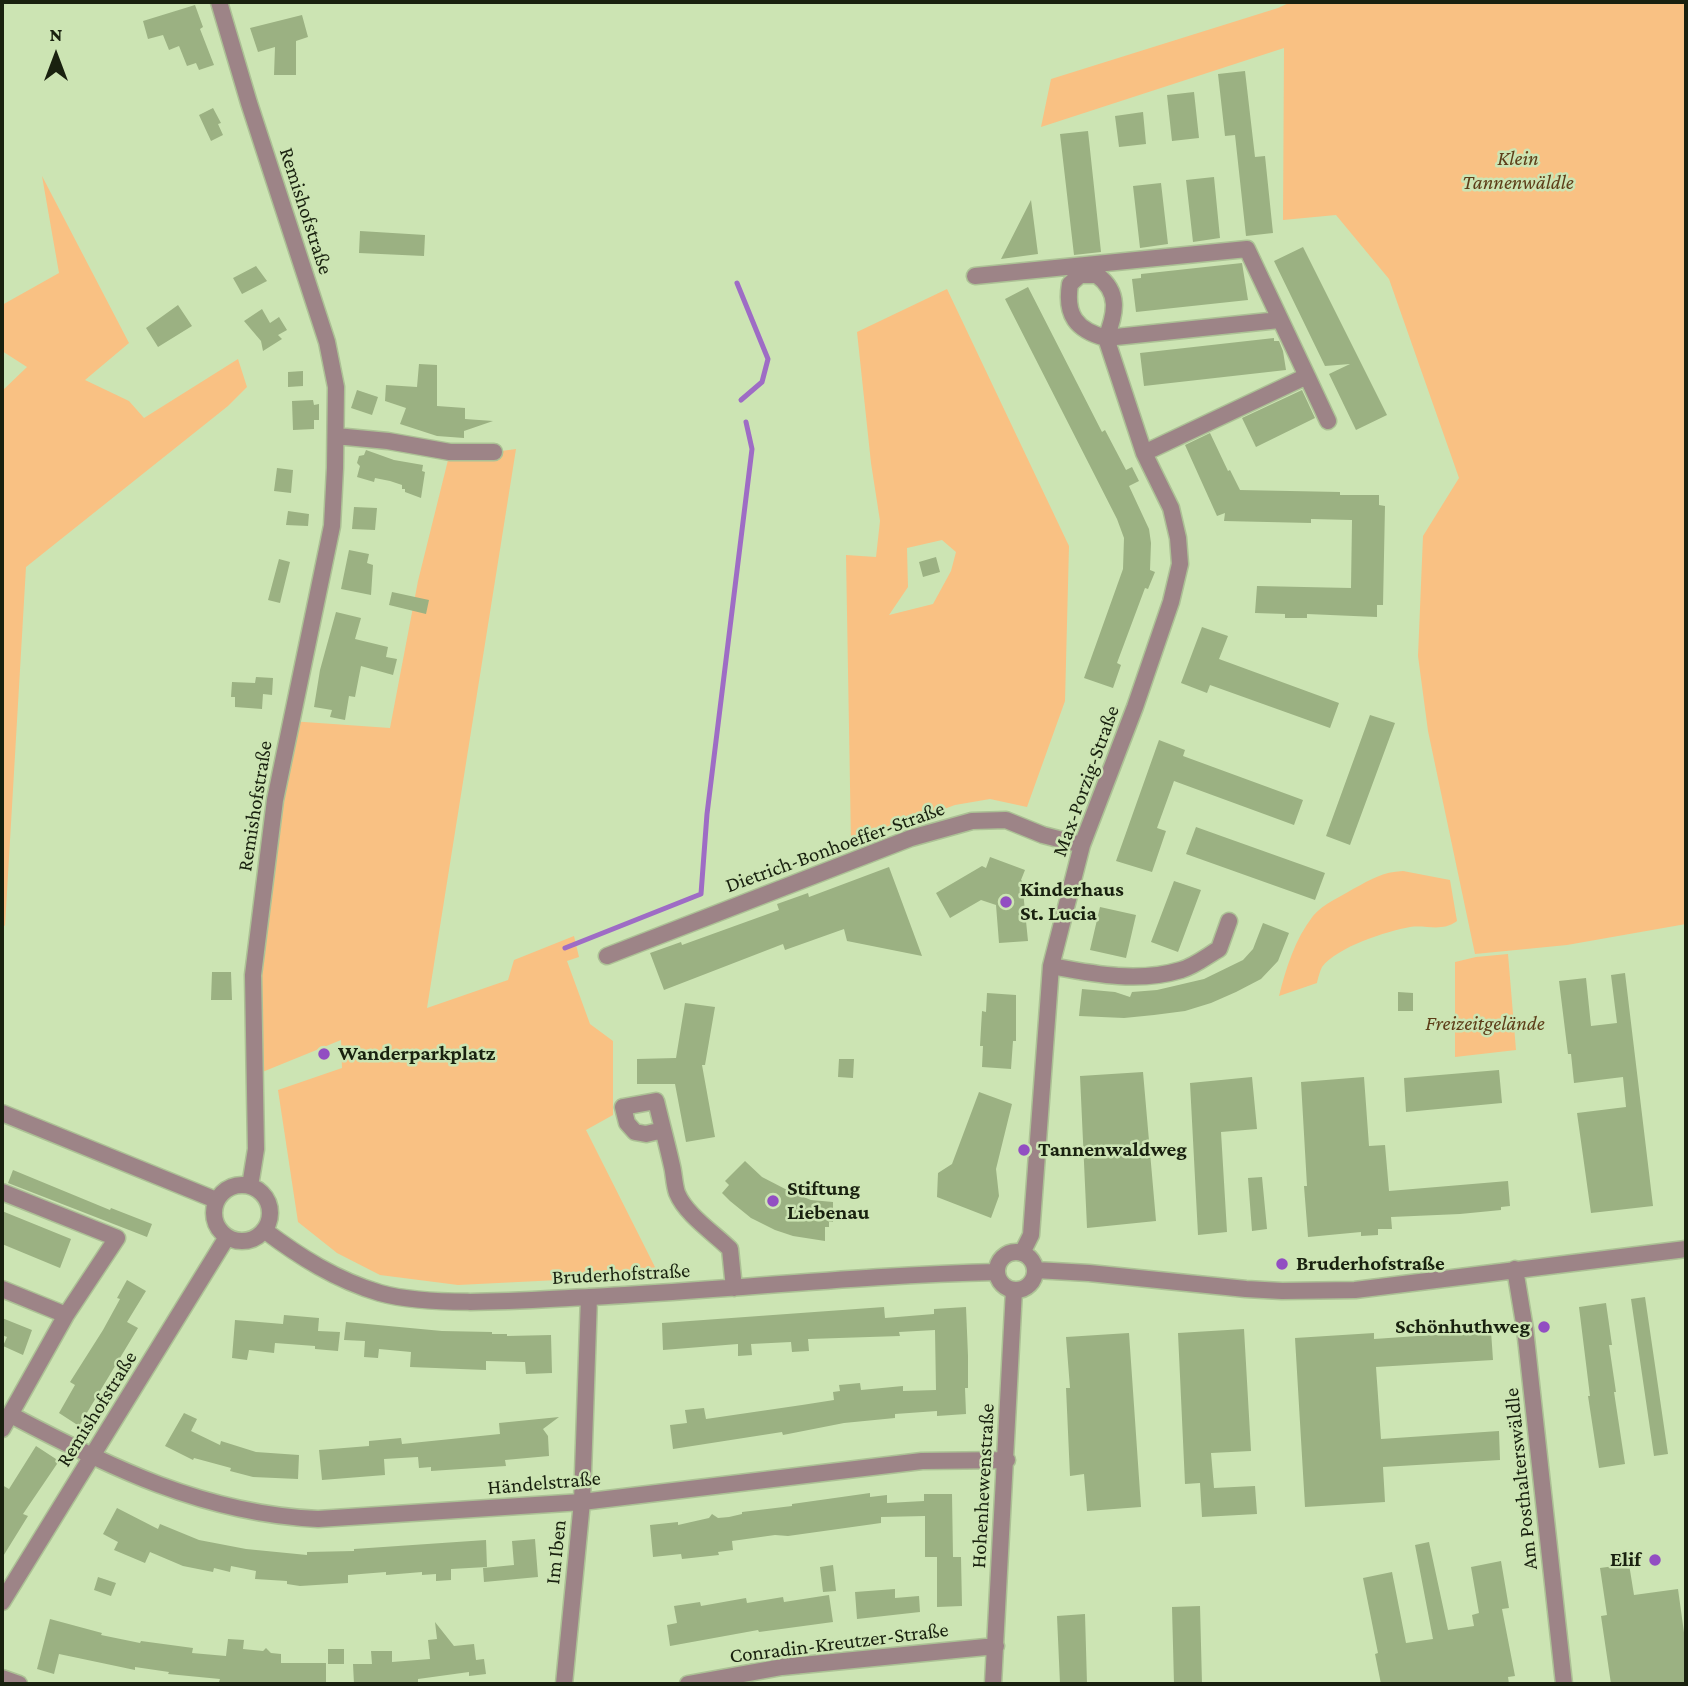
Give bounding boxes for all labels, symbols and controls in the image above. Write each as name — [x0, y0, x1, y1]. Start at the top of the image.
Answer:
north arrow — [21, 21, 91, 91]
text: N — [50, 24, 62, 45]
street label: Remishofstraße — [274, 144, 338, 278]
park label: Klein Tannenwäldle — [1462, 146, 1574, 196]
street label: Max-Porzig-Straße — [1047, 702, 1125, 860]
street label: Remishofstraße — [232, 739, 278, 873]
street label: Dietrich-Bonhoeffer-Straße — [722, 796, 948, 898]
place label: Kinderhaus St. Lucia — [1020, 877, 1124, 927]
marker: Kinderhaus St. Lucia — [998, 894, 1014, 910]
park label: Freizeitgelände — [1425, 1011, 1545, 1037]
place label: Wanderparkplatz — [338, 1041, 495, 1067]
marker: Wanderparkplatz — [316, 1046, 332, 1062]
place label: Tannenwaldweg — [1038, 1137, 1187, 1163]
marker: Tannenwaldweg — [1016, 1142, 1032, 1158]
place label: Stiftung Liebenau — [787, 1176, 869, 1226]
marker: Stiftung Liebenau — [765, 1193, 781, 1209]
place label: Bruderhofstraße — [1296, 1251, 1445, 1277]
marker: Bruderhofstraße — [1274, 1256, 1290, 1272]
street label: Bruderhofstraße — [551, 1258, 691, 1290]
place label: Schönhuthweg — [1395, 1314, 1530, 1340]
marker: Schönhuthweg — [1536, 1319, 1552, 1335]
street label: Remishofstraße — [51, 1346, 143, 1472]
street label: Am Posthalterswäldle — [1499, 1387, 1543, 1571]
street label: Hohenhewenstraße — [966, 1403, 1000, 1569]
street label: Händelstraße — [486, 1466, 602, 1500]
street label: Im Iben — [540, 1518, 572, 1586]
place label: Elif — [1610, 1547, 1641, 1573]
marker: Elif — [1647, 1552, 1663, 1568]
street label: Conradin-Kreutzer-Straße — [728, 1617, 950, 1669]

